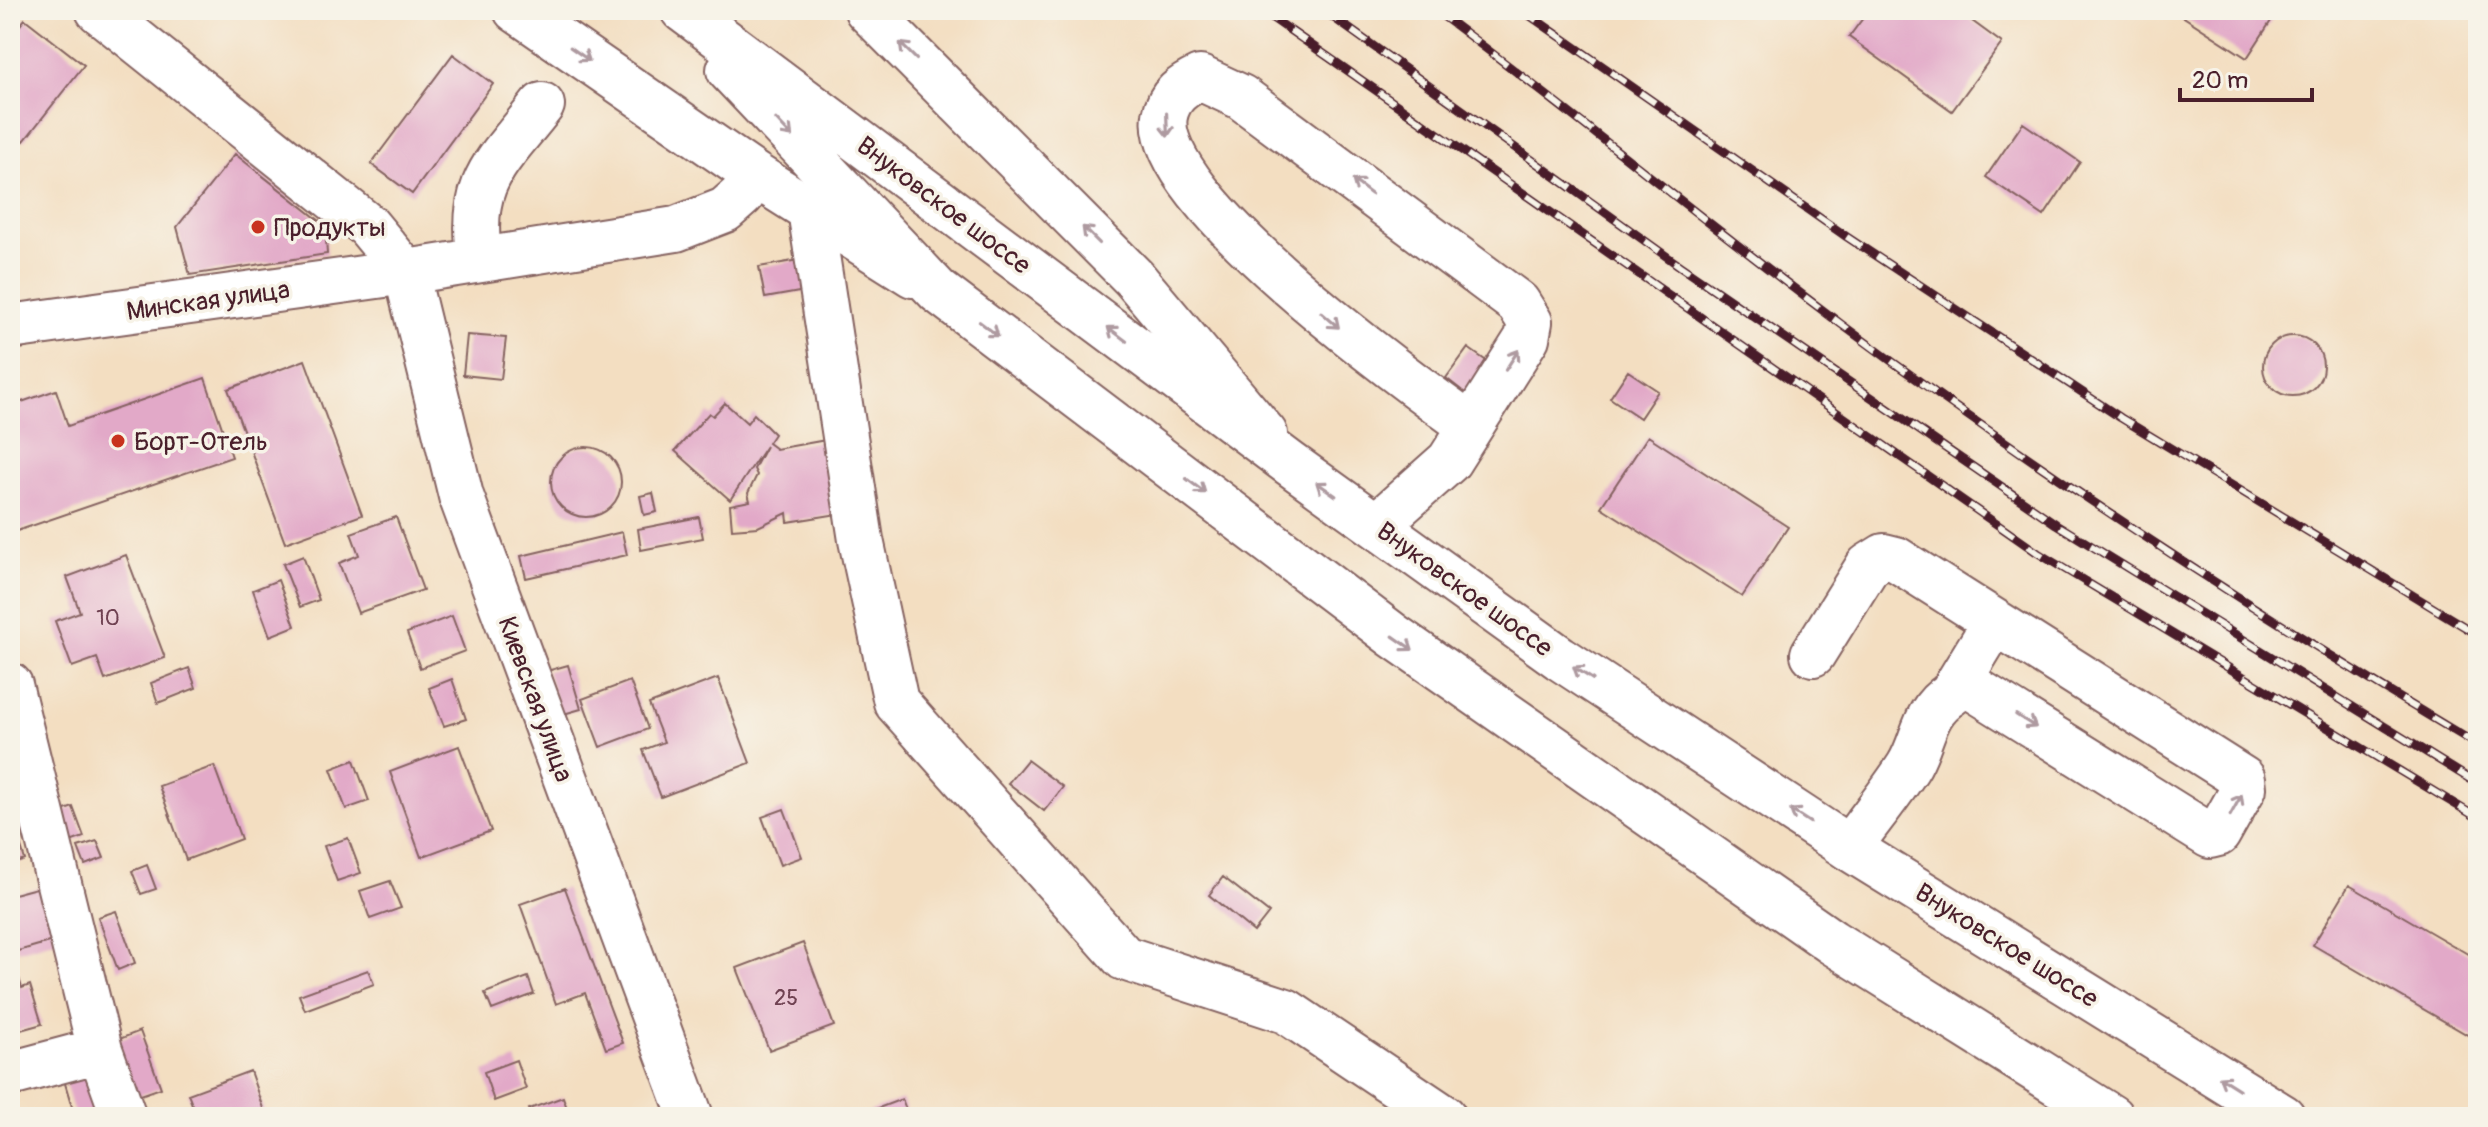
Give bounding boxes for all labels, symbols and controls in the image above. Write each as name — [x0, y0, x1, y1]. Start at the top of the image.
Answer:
one-way arrow — [899, 42, 918, 61]
one-way arrow — [568, 46, 590, 62]
scale bar — [2180, 52, 2312, 102]
text: 20 m — [2192, 66, 2248, 95]
one-way arrow — [1160, 111, 1175, 138]
one-way arrow — [774, 117, 792, 137]
street label: Внуковское шоссе — [850, 130, 1037, 282]
one-way arrow — [1352, 179, 1374, 195]
place label: Продукты — [274, 212, 386, 244]
marker: Продукты — [249, 218, 267, 236]
one-way arrow — [1082, 226, 1101, 245]
street label: Минская улица — [124, 274, 292, 328]
one-way arrow — [1320, 311, 1340, 329]
one-way arrow — [978, 320, 999, 337]
one-way arrow — [1107, 326, 1128, 343]
one-way arrow — [1504, 350, 1521, 372]
place label: Борт-Отель — [134, 426, 268, 458]
marker: Борт-Отель — [109, 432, 127, 450]
one-way arrow — [1185, 477, 1206, 494]
one-way arrow — [1315, 481, 1337, 497]
street label: Внуковское шоссе — [1370, 515, 1559, 664]
house number: 10 — [96, 604, 120, 632]
street label: Киевская улица — [490, 612, 580, 786]
one-way arrow — [1392, 634, 1414, 651]
one-way arrow — [1572, 665, 1594, 682]
one-way arrow — [2014, 713, 2037, 729]
one-way arrow — [2228, 793, 2244, 817]
one-way arrow — [1789, 807, 1812, 823]
street label: Внуковское шоссе — [1909, 877, 2104, 1015]
house number: 25 — [774, 984, 798, 1012]
one-way arrow — [2218, 1075, 2241, 1091]

